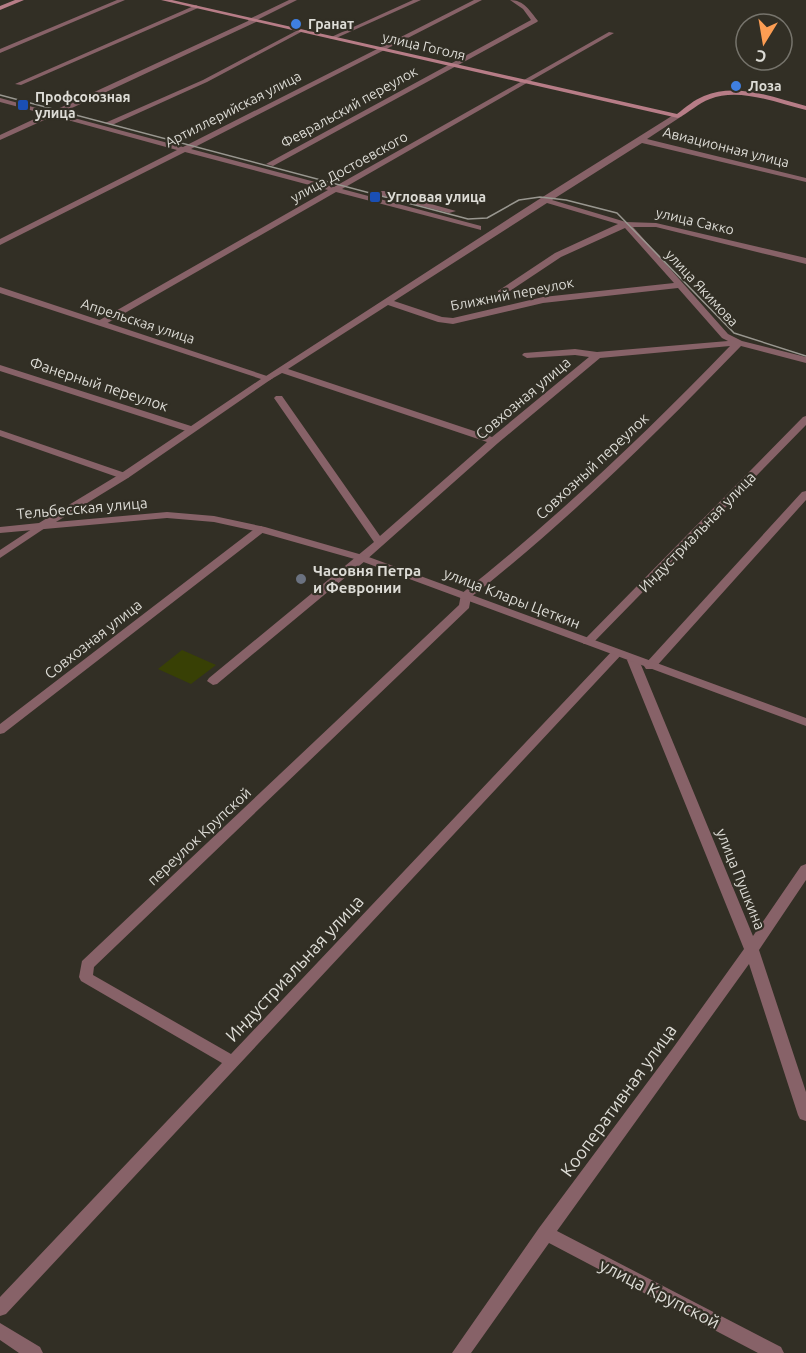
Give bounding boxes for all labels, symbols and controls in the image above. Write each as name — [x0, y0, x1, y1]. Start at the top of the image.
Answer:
north arrow — [734, 12, 794, 72]
place label: Гранат — [308, 16, 354, 32]
marker: Гранат — [289, 17, 303, 31]
street label: улица Гоголя — [381, 29, 467, 63]
text: С — [754, 47, 768, 67]
street label: Февральский переулок — [278, 63, 420, 151]
street label: Артиллерийская улица — [162, 68, 304, 150]
place label: Лоза — [748, 78, 782, 94]
marker: Лоза — [729, 79, 743, 93]
place label: Профсоюзная улица — [35, 89, 131, 121]
marker: Профсоюзная улица — [16, 98, 30, 112]
street label: Авиационная улица — [661, 124, 791, 170]
street label: улица Достоевского — [288, 128, 410, 206]
place label: Угловая улица — [387, 189, 486, 205]
marker: Угловая улица — [368, 190, 382, 204]
street label: улица Сакко — [654, 204, 736, 238]
street label: улица Якимова — [662, 246, 742, 330]
street label: Ближний переулок — [449, 274, 575, 314]
street label: Апрельская улица — [79, 295, 197, 347]
street label: Совхозная улица — [472, 353, 574, 443]
street label: Фанерный переулок — [28, 354, 171, 415]
street label: Совхозный переулок — [532, 409, 652, 523]
street label: Индустриальная улица — [635, 468, 759, 596]
street label: Тельбесская улица — [16, 494, 148, 522]
place label: Часовня Петра и Февронии — [313, 562, 421, 596]
street label: улица Клары Цеткин — [441, 564, 583, 632]
marker: Часовня Петра и Февронии — [294, 572, 308, 586]
street label: Совхозная улица — [41, 596, 145, 682]
street label: переулок Крупской — [144, 784, 254, 888]
street label: улица Пушкина — [713, 826, 769, 932]
street label: Индустриальная улица — [221, 891, 367, 1045]
street label: Кооперативная улица — [556, 1020, 680, 1180]
street label: улица Крупской — [596, 1254, 724, 1332]

